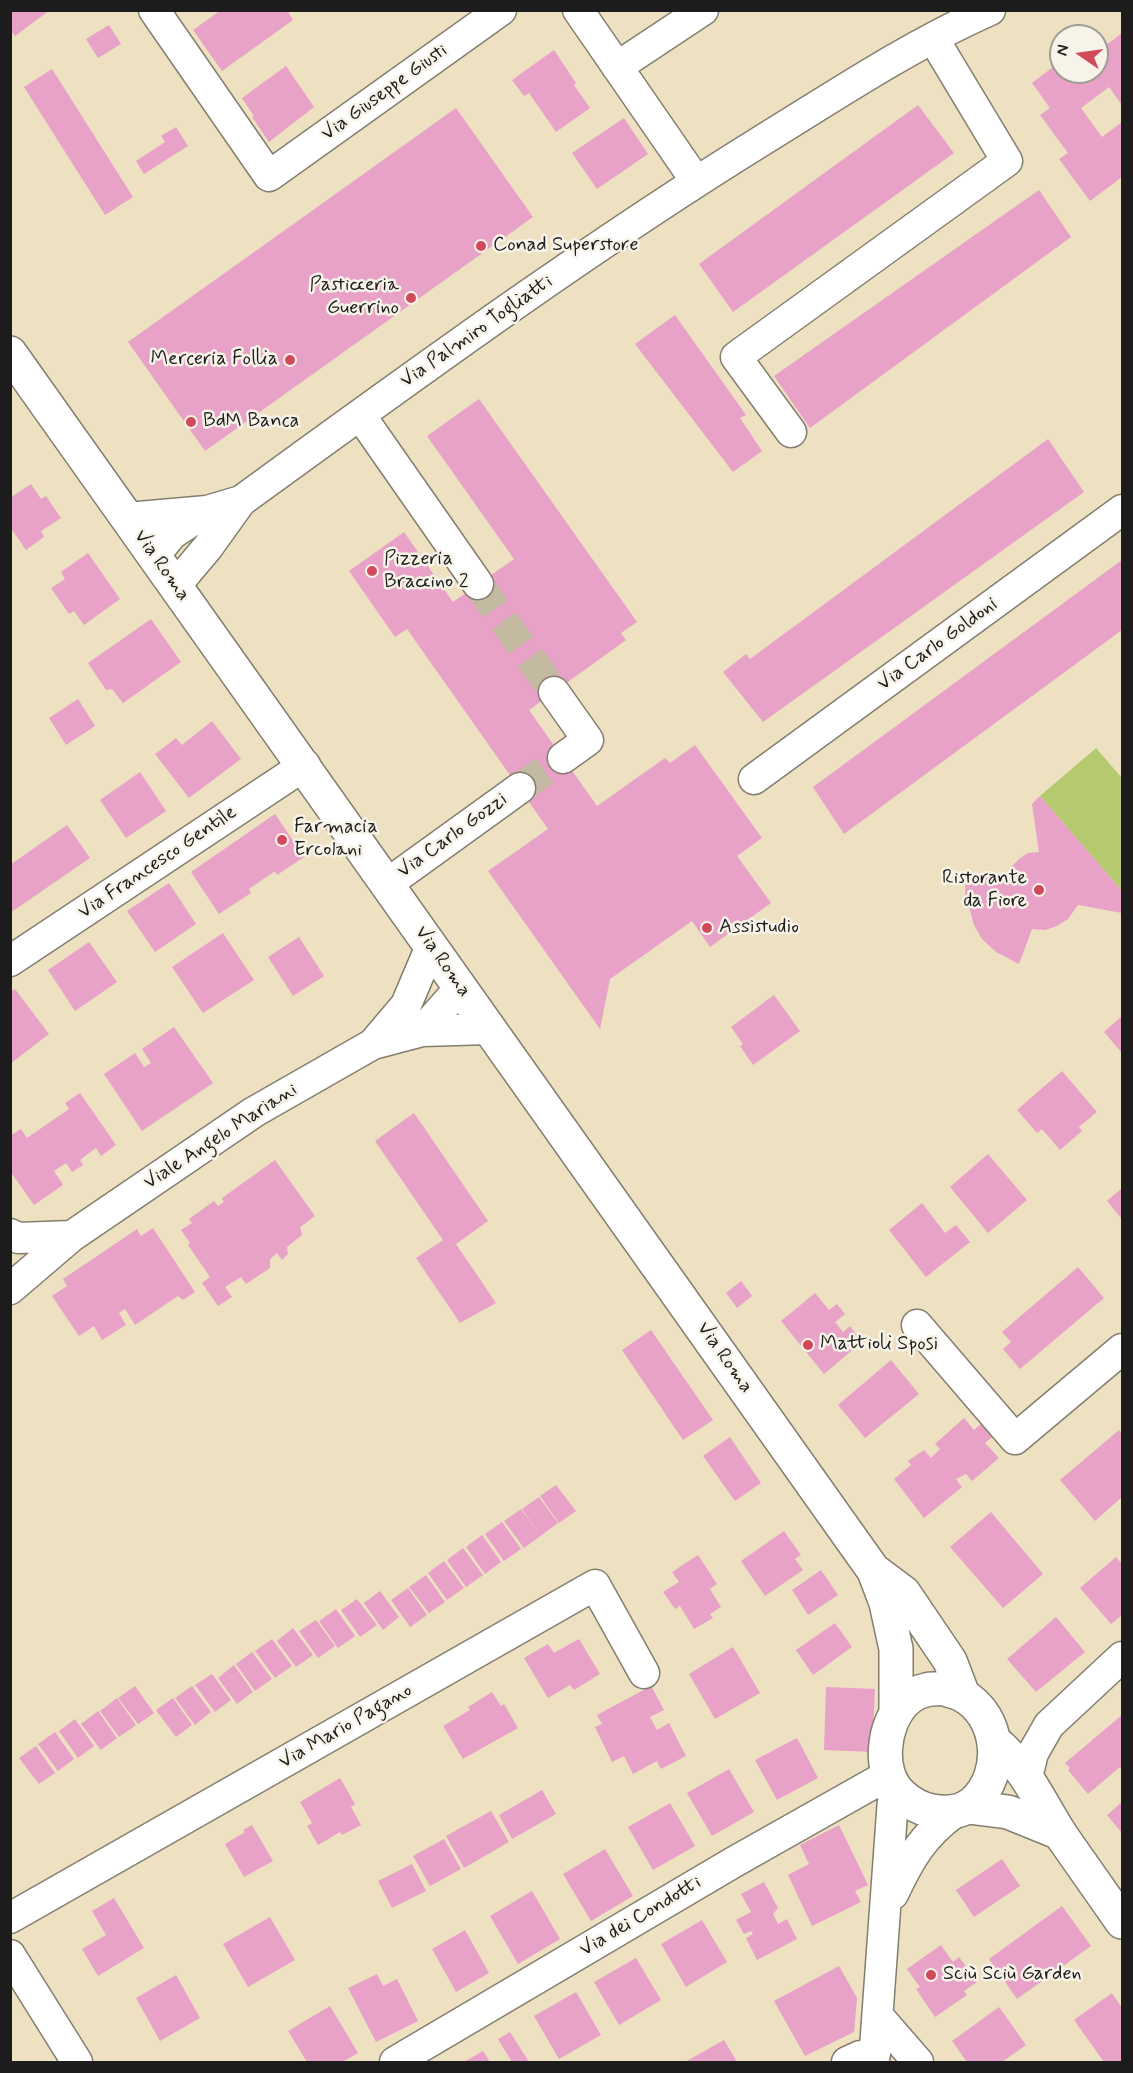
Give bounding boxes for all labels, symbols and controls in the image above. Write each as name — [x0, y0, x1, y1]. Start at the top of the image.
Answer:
north arrow — [1049, 24, 1109, 84]
street label: Via Giuseppe Giusti — [317, 39, 453, 147]
text: N — [1051, 43, 1074, 58]
place label: Conad Superstore — [493, 234, 638, 258]
marker: Conad Superstore — [474, 239, 488, 253]
street label: Via Palmiro Togliatti — [396, 270, 558, 394]
place label: Pasticceria Guerrino — [310, 274, 399, 321]
marker: Pasticceria Guerrino — [404, 291, 418, 305]
place label: Merceria Follia — [151, 348, 278, 372]
marker: Merceria Follia — [283, 353, 297, 367]
place label: BdM Banca — [203, 410, 299, 434]
marker: BdM Banca — [184, 415, 198, 429]
street label: Via Roma — [128, 526, 194, 606]
place label: Pizzeria Braccino 2 — [384, 548, 468, 595]
marker: Pizzeria Braccino 2 — [365, 564, 379, 578]
street label: Via Carlo Goldoni — [873, 593, 1003, 697]
street label: Via Carlo Gozzi — [393, 788, 513, 884]
street label: Via Francesco Gentile — [74, 801, 242, 925]
place label: Farmacia Ercolani — [294, 816, 378, 863]
marker: Farmacia Ercolani — [275, 833, 289, 847]
place label: Ristorante da Fiore — [942, 867, 1027, 914]
marker: Ristorante da Fiore — [1032, 883, 1046, 897]
place label: Assistudio — [719, 916, 799, 940]
marker: Assistudio — [700, 921, 714, 935]
street label: Via Roma — [409, 922, 475, 1002]
street label: Viale Angelo Mariani — [140, 1078, 302, 1196]
street label: Via Roma — [691, 1318, 757, 1398]
place label: Mattioli Sposi — [820, 1333, 938, 1357]
marker: Mattioli Sposi — [801, 1338, 815, 1352]
street label: Via Mario Pagano — [275, 1679, 417, 1775]
street label: Via dei Condotti — [576, 1871, 706, 1963]
place label: Sciù Sciù Garden — [943, 1963, 1082, 1987]
marker: Sciù Sciù Garden — [924, 1968, 938, 1982]

